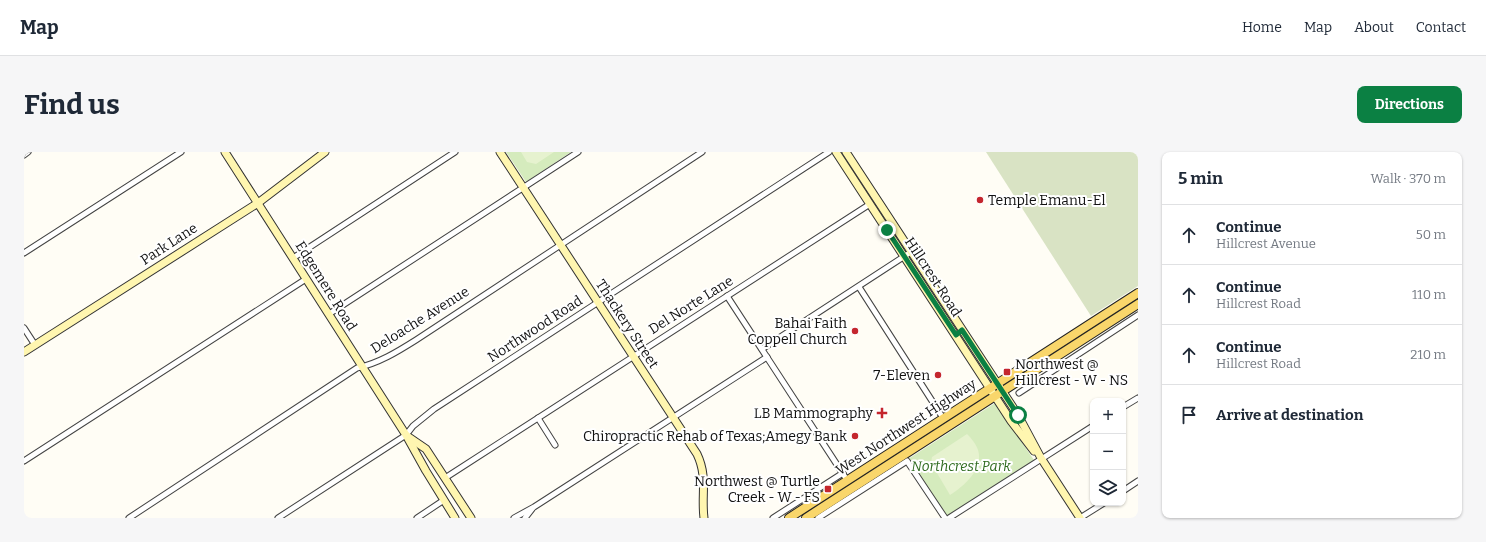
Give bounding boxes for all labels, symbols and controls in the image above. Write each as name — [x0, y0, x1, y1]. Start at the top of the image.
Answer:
text: Map — [20, 16, 59, 39]
text: Home — [1242, 19, 1282, 36]
text: Map — [1304, 19, 1332, 36]
text: About — [1354, 19, 1394, 36]
text: Contact — [1416, 19, 1466, 36]
button: Directions — [1357, 86, 1462, 123]
text: Find us — [24, 88, 120, 121]
text: 5 min — [1178, 168, 1223, 189]
text: Walk · 370 m — [1371, 171, 1446, 186]
place label: Temple Emanu-El — [988, 192, 1106, 209]
marker: Temple Emanu-El — [975, 195, 985, 205]
text: Continue — [1216, 218, 1282, 236]
street label: Park Lane — [138, 219, 200, 269]
route end — [878, 221, 896, 239]
icon: ahead — [1178, 224, 1200, 246]
text: 50 m — [1416, 227, 1446, 242]
street label: Hillcrest Road — [901, 234, 965, 320]
text: Hillcrest Avenue — [1216, 236, 1316, 251]
street label: Edgemere Road — [292, 238, 360, 334]
street label: Del Norte Lane — [646, 272, 736, 338]
street label: Thackery Street — [592, 276, 662, 372]
text: Continue — [1216, 278, 1282, 296]
street label: Deloache Avenue — [368, 283, 472, 357]
icon: ahead — [1178, 284, 1200, 306]
text: 110 m — [1412, 287, 1446, 302]
street label: Northwood Road — [484, 292, 586, 366]
text: Hillcrest Road — [1216, 296, 1301, 311]
place label: Bahai Faith Coppell Church — [748, 315, 847, 348]
marker: Bahai Faith Coppell Church — [850, 326, 860, 336]
text: Continue — [1216, 338, 1282, 356]
icon: ahead — [1178, 344, 1200, 366]
text: 210 m — [1410, 347, 1446, 362]
place label: Northwest @ Hillcrest - W - NS — [1015, 356, 1128, 389]
text: Hillcrest Road — [1216, 356, 1301, 371]
place label: 7-Eleven — [873, 367, 930, 384]
marker: Northwest @ Hillcrest - W - NS — [1002, 367, 1012, 377]
marker: 7-Eleven — [933, 370, 943, 380]
street label: West Northwest Highway — [833, 375, 980, 479]
map controls — [1090, 398, 1126, 506]
button: + — [1090, 398, 1126, 434]
icon: arrive — [1178, 404, 1200, 426]
place label: LB Mammography — [754, 405, 874, 422]
route start — [1009, 406, 1027, 424]
text: Arrive at destination — [1216, 406, 1363, 424]
marker: LB Mammography — [876, 407, 888, 419]
place label: Chiropractic Rehab of Texas;Amegy Bank — [583, 428, 847, 445]
marker: Chiropractic Rehab of Texas;Amegy Bank — [850, 431, 860, 441]
button: − — [1090, 434, 1126, 470]
park label: Northcrest Park — [911, 458, 1011, 475]
button: layers — [1090, 470, 1126, 506]
place label: Northwest @ Turtle Creek - W - FS — [694, 473, 820, 506]
marker: Northwest @ Turtle Creek - W - FS — [823, 484, 833, 494]

